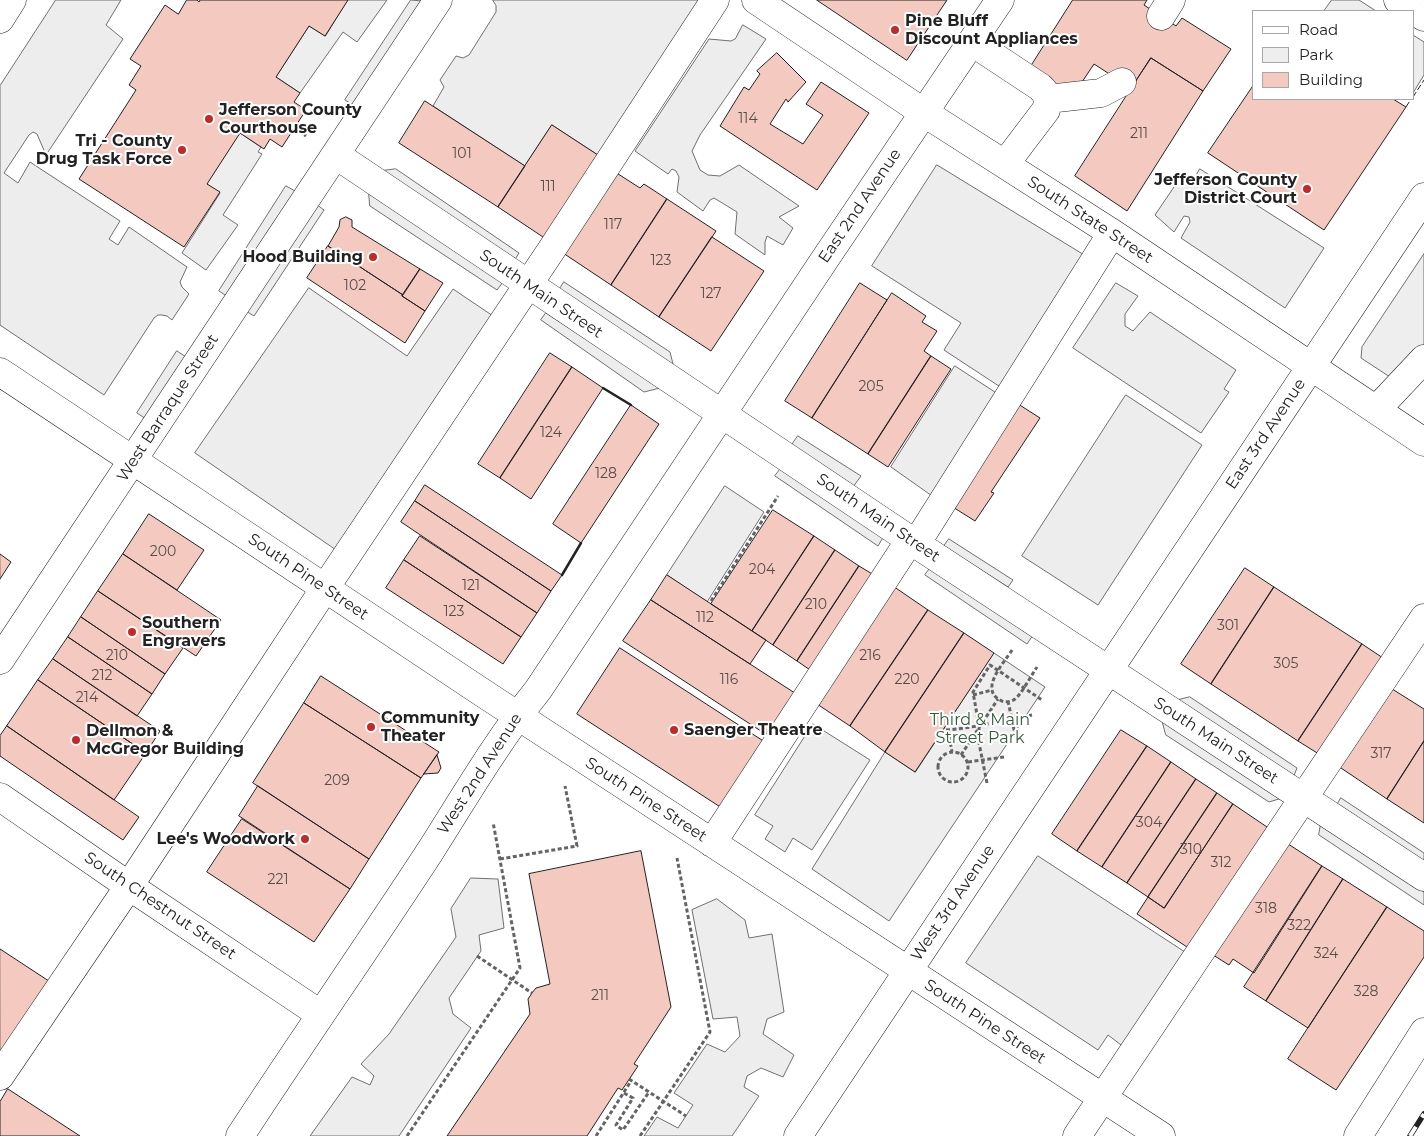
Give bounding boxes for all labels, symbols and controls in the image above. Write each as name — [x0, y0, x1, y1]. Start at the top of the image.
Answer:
legend — [1252, 10, 1414, 100]
place label: Pine Bluff Discount Appliances — [905, 11, 1078, 49]
text: Road — [1299, 20, 1338, 39]
marker: Pine Bluff Discount Appliances — [889, 24, 901, 36]
text: Park — [1299, 45, 1333, 64]
text: Building — [1299, 70, 1363, 89]
place label: Jefferson County Courthouse — [219, 100, 362, 138]
house number: 114 — [738, 111, 758, 127]
marker: Jefferson County Courthouse — [203, 113, 215, 125]
house number: 211 — [1130, 126, 1148, 142]
place label: Tri - County Drug Task Force — [36, 131, 172, 169]
marker: Tri - County Drug Task Force — [176, 144, 188, 156]
street label: East 2nd Avenue — [815, 145, 905, 267]
house number: 101 — [452, 146, 472, 162]
place label: Jefferson County District Court — [1154, 170, 1297, 208]
street label: South State Street — [1024, 172, 1156, 268]
house number: 111 — [540, 179, 556, 195]
marker: Jefferson County District Court — [1301, 183, 1313, 195]
house number: 117 — [604, 217, 622, 233]
street label: South Main Street — [476, 246, 606, 342]
place label: Hood Building — [242, 247, 363, 267]
marker: Hood Building — [367, 251, 379, 263]
house number: 123 — [651, 253, 671, 269]
house number: 102 — [344, 278, 366, 294]
house number: 127 — [700, 286, 722, 302]
street label: West Barraque Street — [113, 331, 223, 485]
street label: East 3rd Avenue — [1222, 375, 1310, 493]
house number: 205 — [858, 379, 884, 395]
house number: 124 — [540, 425, 562, 441]
house number: 128 — [595, 466, 617, 482]
street label: South Main Street — [813, 470, 943, 566]
street label: South Pine Street — [244, 530, 372, 624]
house number: 200 — [150, 544, 176, 560]
house number: 204 — [749, 562, 775, 578]
house number: 121 — [462, 578, 480, 594]
house number: 210 — [805, 597, 827, 613]
house number: 123 — [444, 604, 464, 620]
house number: 112 — [696, 610, 714, 626]
place label: Southern Engravers — [142, 613, 226, 651]
house number: 301 — [1217, 618, 1239, 634]
marker: Southern Engravers — [126, 626, 138, 638]
house number: 210 — [106, 648, 128, 664]
house number: 216 — [859, 648, 881, 664]
house number: 305 — [1273, 656, 1299, 672]
house number: 212 — [92, 668, 112, 684]
house number: 116 — [720, 672, 738, 688]
house number: 220 — [894, 672, 920, 688]
house number: 214 — [76, 690, 98, 706]
street label: South Main Street — [1150, 694, 1282, 788]
place label: Community Theater — [381, 708, 479, 746]
street label: West 2nd Avenue — [434, 710, 526, 838]
park label: Third & Main Street Park — [930, 710, 1030, 748]
place label: Saenger Theatre — [684, 720, 823, 740]
place label: Dellmon & McGregor Building — [86, 721, 244, 759]
marker: Community Theater — [365, 721, 377, 733]
marker: Saenger Theatre — [668, 724, 680, 736]
marker: Dellmon & McGregor Building — [70, 734, 82, 746]
house number: 317 — [1370, 746, 1392, 762]
street label: South Pine Street — [582, 754, 710, 846]
house number: 209 — [324, 773, 350, 789]
house number: 304 — [1136, 815, 1162, 831]
place label: Lee's Woodwork — [156, 829, 295, 849]
marker: Lee's Woodwork — [299, 833, 311, 845]
street label: West 3rd Avenue — [907, 841, 999, 965]
house number: 310 — [1180, 842, 1202, 858]
street label: South Chestnut Street — [80, 848, 240, 964]
house number: 312 — [1211, 855, 1231, 871]
house number: 221 — [268, 872, 288, 888]
house number: 318 — [1255, 901, 1277, 917]
house number: 322 — [1287, 918, 1311, 934]
house number: 324 — [1314, 946, 1338, 962]
street label: South Pine Street — [921, 976, 1049, 1068]
house number: 328 — [1354, 984, 1378, 1000]
house number: 211 — [591, 988, 609, 1004]

